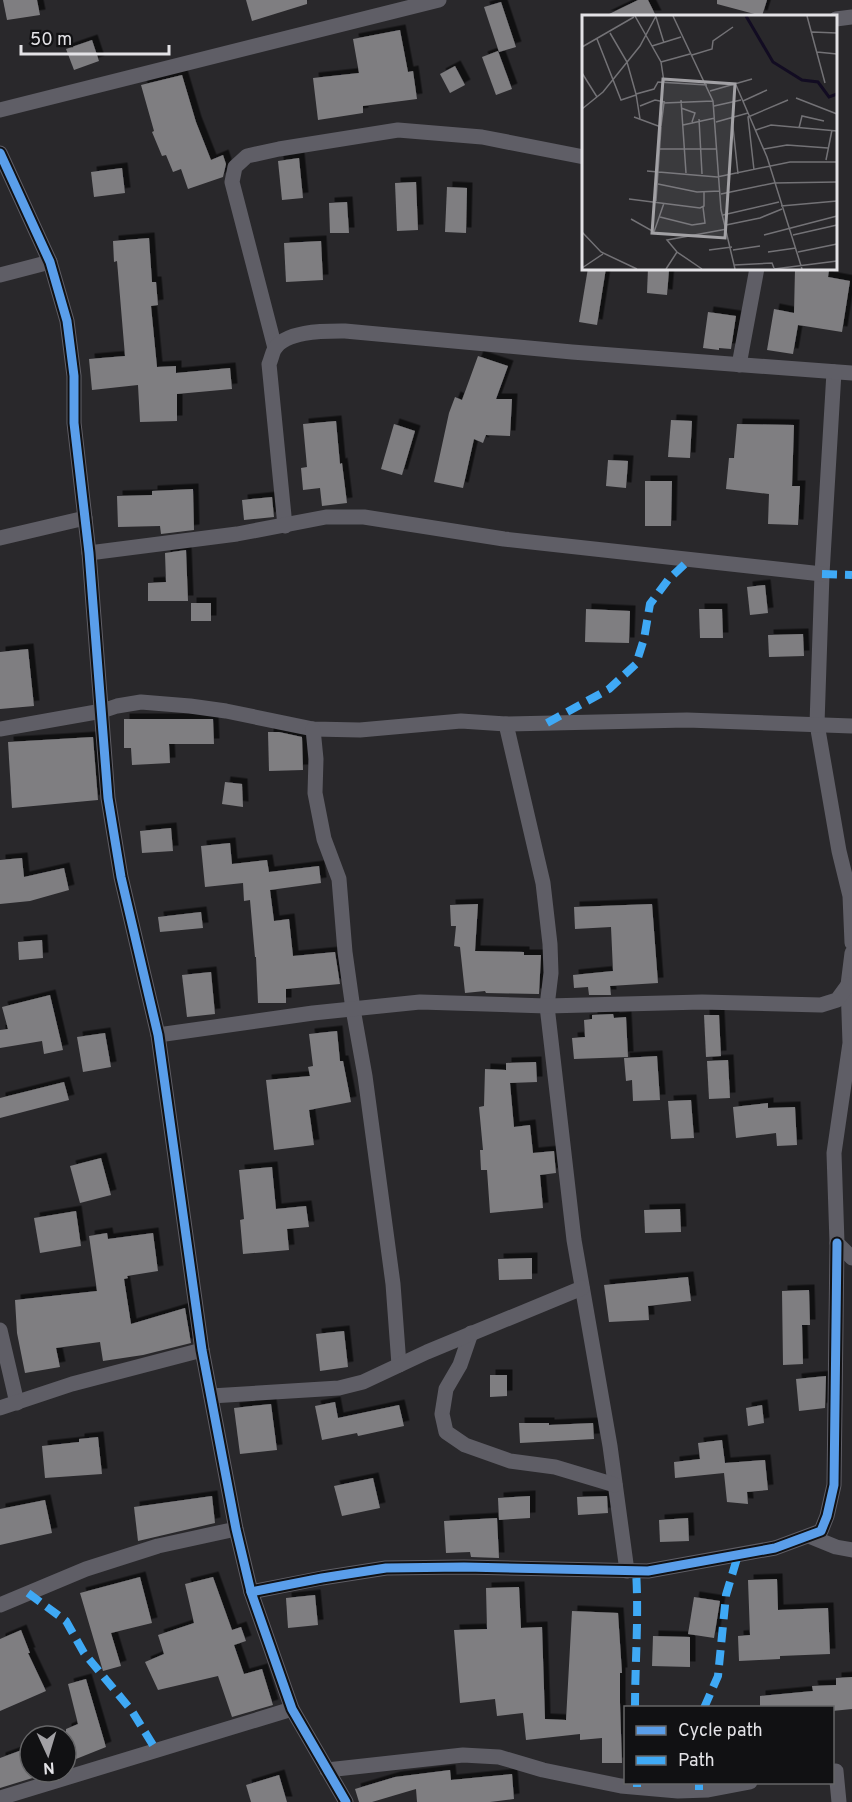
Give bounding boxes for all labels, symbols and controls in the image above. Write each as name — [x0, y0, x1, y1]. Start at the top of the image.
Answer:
inset map — [582, 15, 837, 270]
scale bar — [21, 18, 170, 56]
text: 50 m — [30, 29, 72, 52]
legend — [624, 1706, 834, 1784]
text: Cycle path — [678, 1720, 763, 1743]
north arrow — [18, 1724, 78, 1784]
text: Path — [678, 1750, 715, 1773]
text: N — [42, 1757, 55, 1777]

